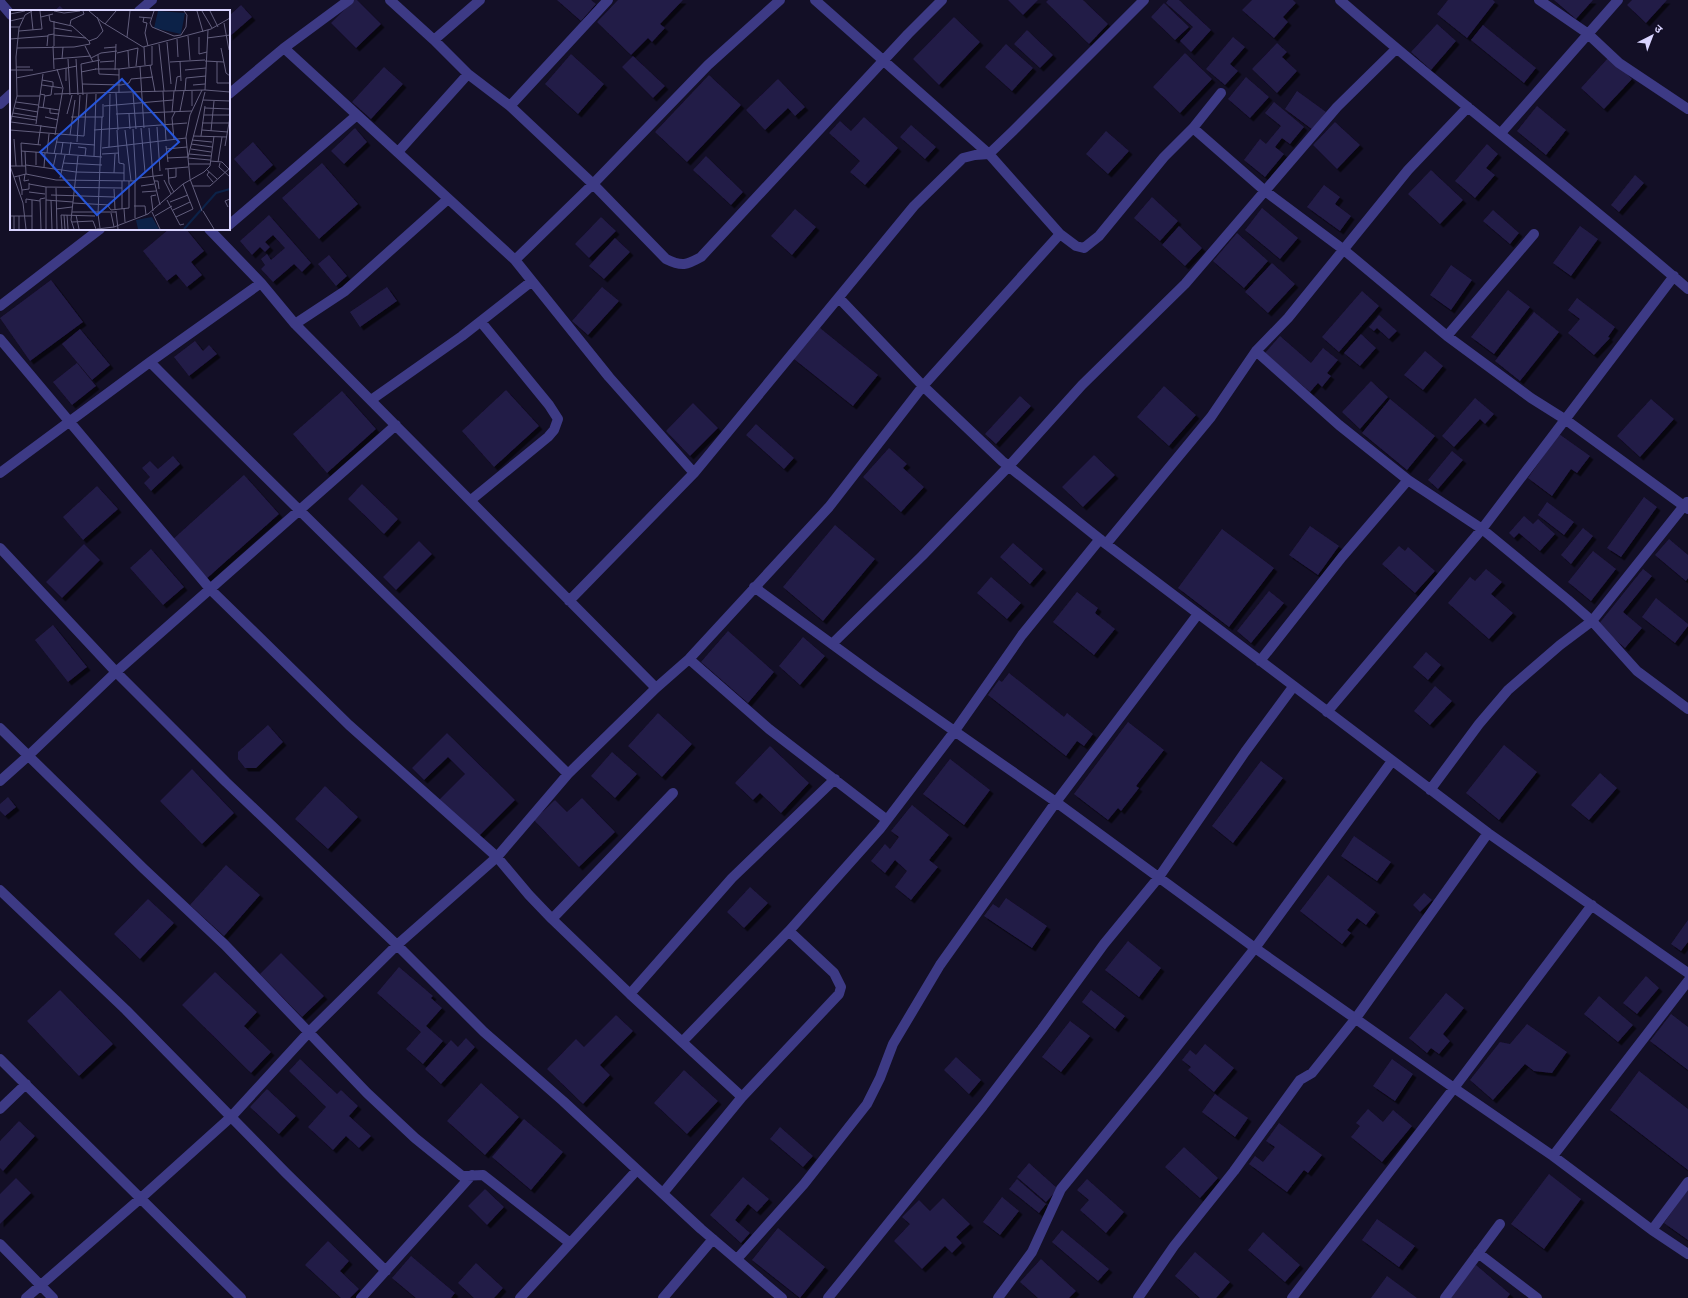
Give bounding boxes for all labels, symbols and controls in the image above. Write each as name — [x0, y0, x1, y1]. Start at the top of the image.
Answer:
inset map — [10, 10, 230, 230]
north arrow — [1632, 16, 1672, 56]
text: उ — [1652, 22, 1666, 36]

